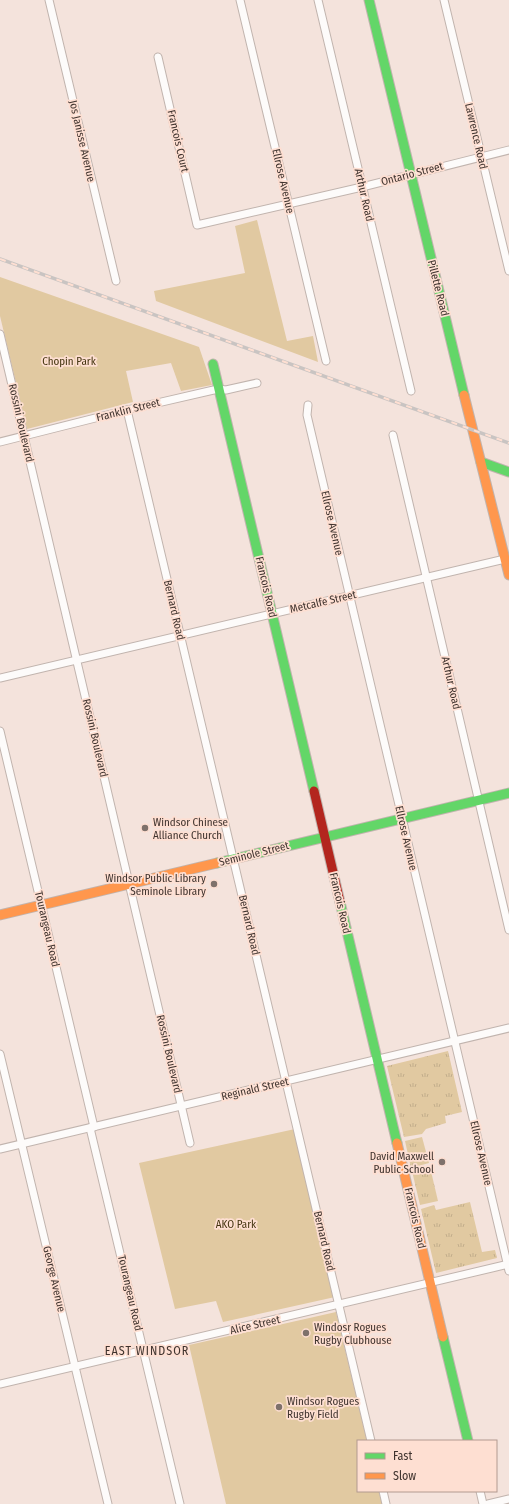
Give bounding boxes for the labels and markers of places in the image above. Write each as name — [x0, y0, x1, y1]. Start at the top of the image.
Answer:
place label: Windsor Chinese Alliance Church — [153, 816, 228, 842]
marker: Windsor Chinese Alliance Church — [140, 823, 150, 833]
place label: Windsor Public Library Seminole Library — [105, 872, 206, 898]
marker: Windsor Public Library Seminole Library — [209, 879, 219, 889]
place label: David Maxwell Public School — [370, 1150, 434, 1176]
marker: David Maxwell Public School — [437, 1157, 447, 1167]
place label: Windosr Rogues Rugby Clubhouse — [314, 1321, 392, 1347]
marker: Windosr Rogues Rugby Clubhouse — [301, 1328, 311, 1338]
place label: Windsor Rogues Rugby Field — [287, 1395, 359, 1421]
marker: Windsor Rogues Rugby Field — [274, 1402, 284, 1412]

